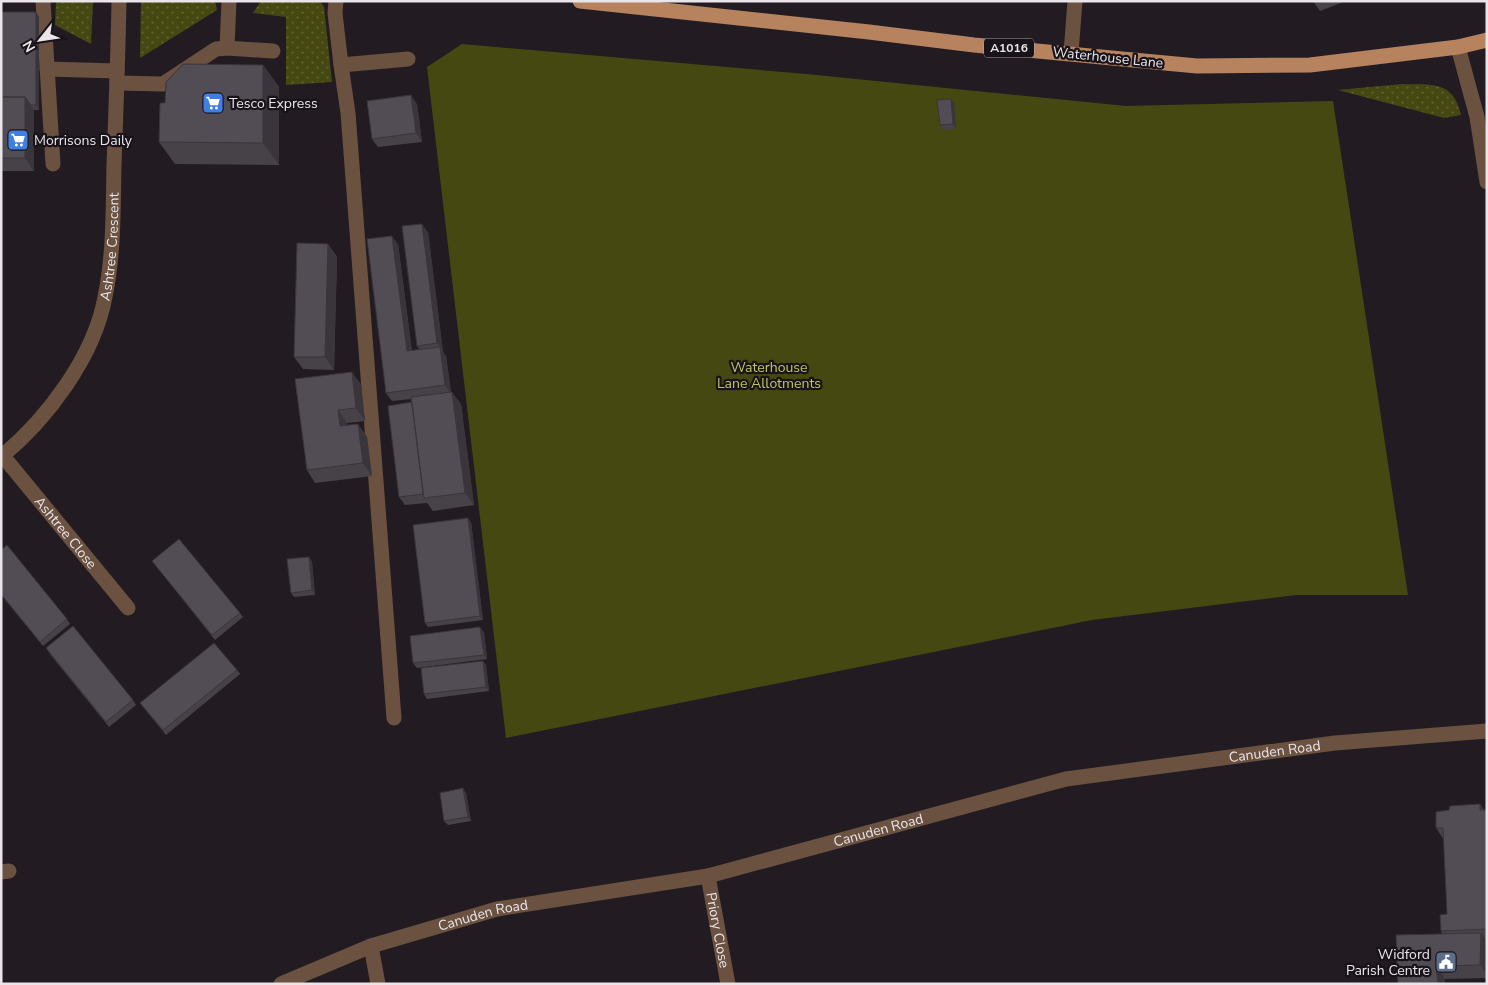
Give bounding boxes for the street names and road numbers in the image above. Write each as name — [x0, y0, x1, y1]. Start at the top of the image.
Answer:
road number: A1016 — [984, 38, 1034, 58]
street label: Waterhouse Lane — [1052, 42, 1164, 73]
street label: Ashtree Crescent — [95, 192, 124, 302]
street label: Ashtree Close — [30, 493, 101, 573]
street label: Canuden Road — [1228, 736, 1322, 767]
street label: Canuden Road — [831, 809, 925, 852]
street label: Priory Close — [701, 891, 734, 970]
street label: Canuden Road — [436, 895, 529, 936]

